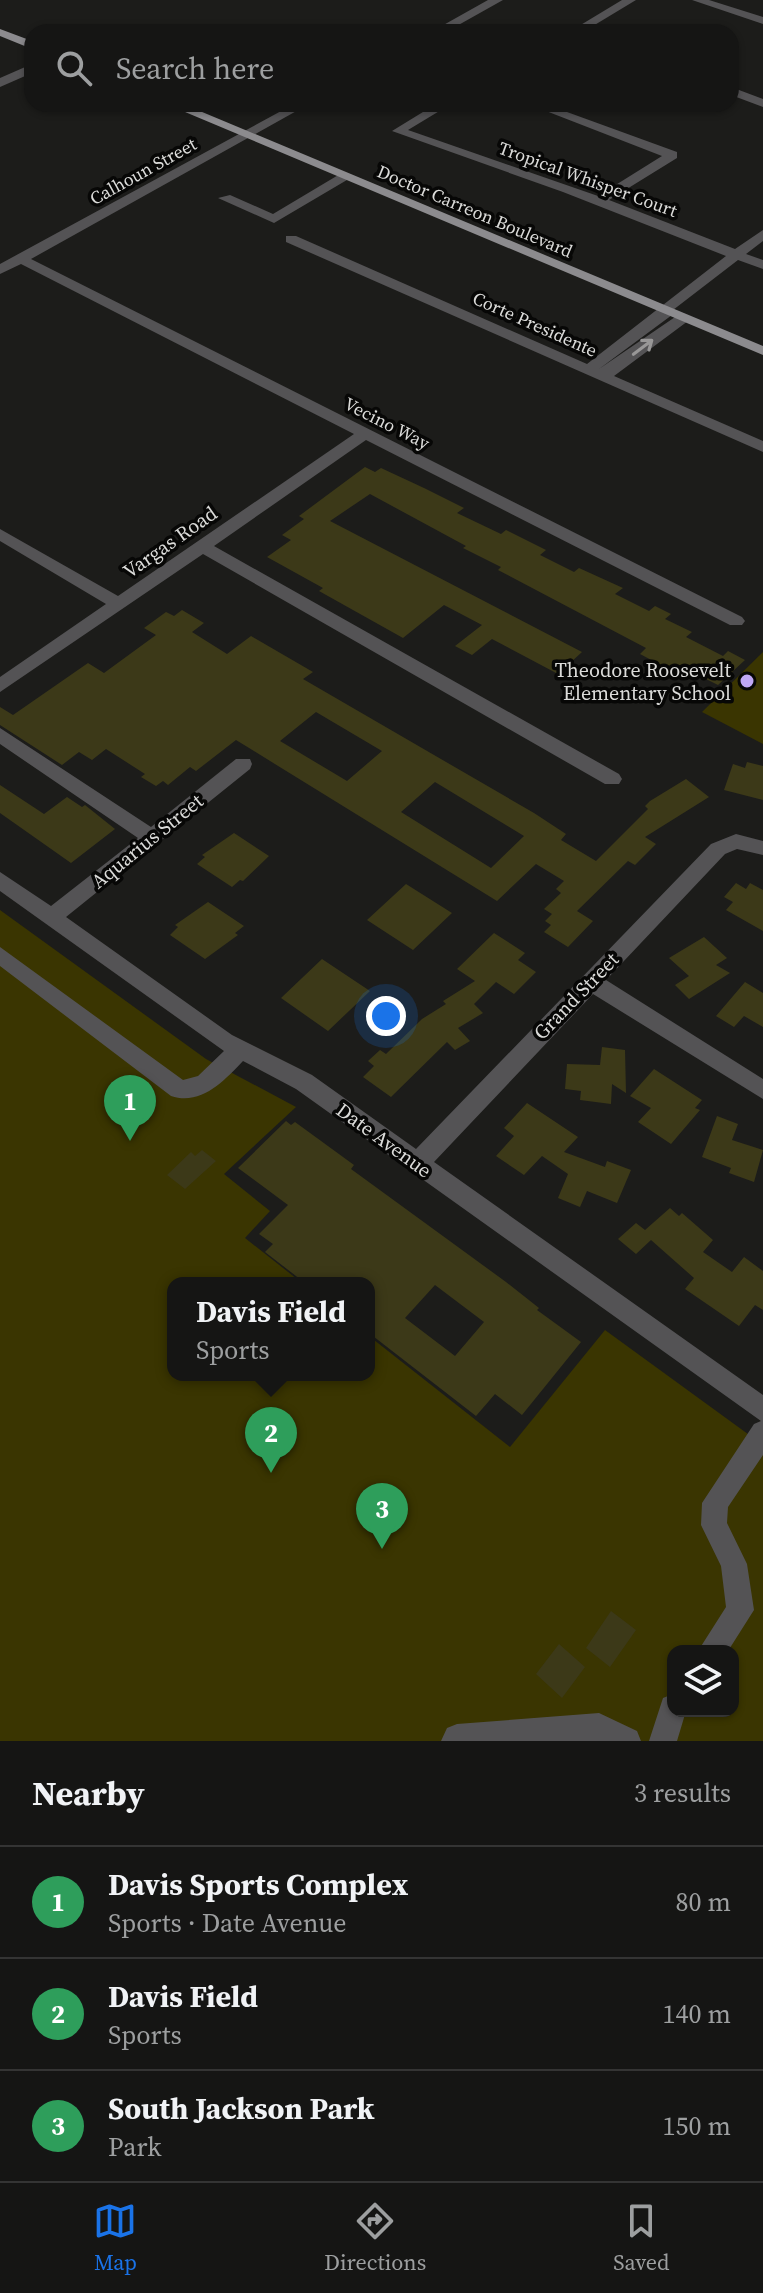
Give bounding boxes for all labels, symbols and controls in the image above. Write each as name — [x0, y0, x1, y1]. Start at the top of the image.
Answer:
search box — [24, 24, 739, 112]
icon: search — [52, 46, 96, 90]
text: Search here — [116, 48, 274, 89]
street label: Calhoun Street — [85, 131, 201, 211]
street label: Tropical Whisper Court — [495, 135, 681, 223]
street label: Doctor Carreon Boulevard — [373, 158, 577, 264]
street label: Corte Presidente — [469, 285, 601, 363]
one-way arrow — [632, 339, 654, 356]
street label: Vecino Way — [340, 391, 435, 456]
street label: Vargas Road — [117, 499, 223, 585]
place label: Theodore Roosevelt Elementary School — [555, 656, 731, 707]
marker: Theodore Roosevelt Elementary School — [738, 672, 756, 690]
street label: Aquarius Street — [85, 787, 209, 895]
street label: Grand Street — [527, 946, 625, 1046]
your location — [366, 996, 406, 1036]
pin: 1 — [104, 1075, 156, 1141]
street label: Date Avenue — [331, 1096, 437, 1184]
popup — [167, 1277, 375, 1381]
text: Davis Field — [196, 1291, 346, 1332]
text: Sports — [196, 1332, 270, 1368]
pin: 2 — [245, 1407, 297, 1473]
pin: 3 — [356, 1483, 408, 1549]
map controls — [667, 1645, 739, 1717]
button: layers — [667, 1645, 739, 1717]
text: Nearby — [32, 1770, 145, 1816]
text: 3 results — [634, 1775, 731, 1811]
text: Davis Sports Complex — [108, 1864, 408, 1905]
text: 1 — [51, 1884, 65, 1920]
text: 80 m — [676, 1884, 731, 1920]
text: Sports · Date Avenue — [108, 1905, 346, 1941]
text: Davis Field — [108, 1976, 258, 2017]
text: 2 — [51, 1996, 65, 2032]
text: 140 m — [663, 1996, 731, 2032]
text: Sports — [108, 2017, 182, 2053]
text: South Jackson Park — [108, 2088, 374, 2129]
text: 3 — [51, 2108, 65, 2144]
text: 150 m — [663, 2108, 731, 2144]
text: Park — [108, 2129, 161, 2165]
tab: Map — [93, 2199, 137, 2277]
tab: Directions — [324, 2199, 426, 2277]
tab: Saved — [613, 2199, 670, 2277]

